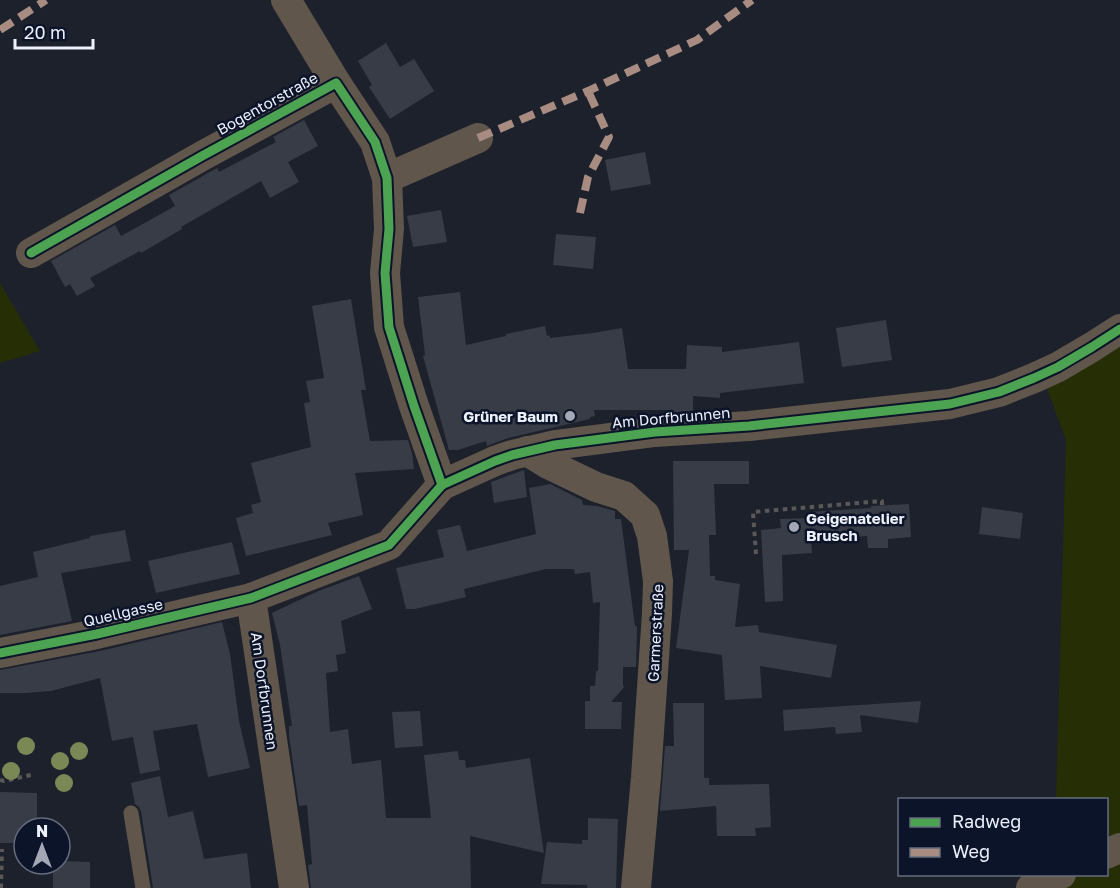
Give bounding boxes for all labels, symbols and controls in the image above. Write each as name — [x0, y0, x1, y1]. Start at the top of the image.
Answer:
scale bar — [15, 12, 93, 50]
text: 20 m — [24, 21, 66, 43]
street label: Bogentorstraße — [213, 68, 321, 138]
street label: Am Dorfbrunnen — [611, 403, 731, 431]
place label: Grüner Baum — [463, 407, 558, 425]
marker: Grüner Baum — [563, 409, 577, 423]
place label: Geigenatelier Brusch — [806, 509, 905, 544]
marker: Geigenatelier Brusch — [787, 520, 801, 534]
street label: Garmerstraße — [643, 583, 667, 683]
street label: Quellgasse — [82, 594, 165, 630]
street label: Am Dorfbrunnen — [248, 631, 282, 751]
legend — [898, 798, 1108, 876]
text: Radweg — [952, 810, 1021, 832]
north arrow — [12, 816, 72, 876]
text: N — [36, 821, 48, 841]
text: Weg — [952, 840, 990, 862]

